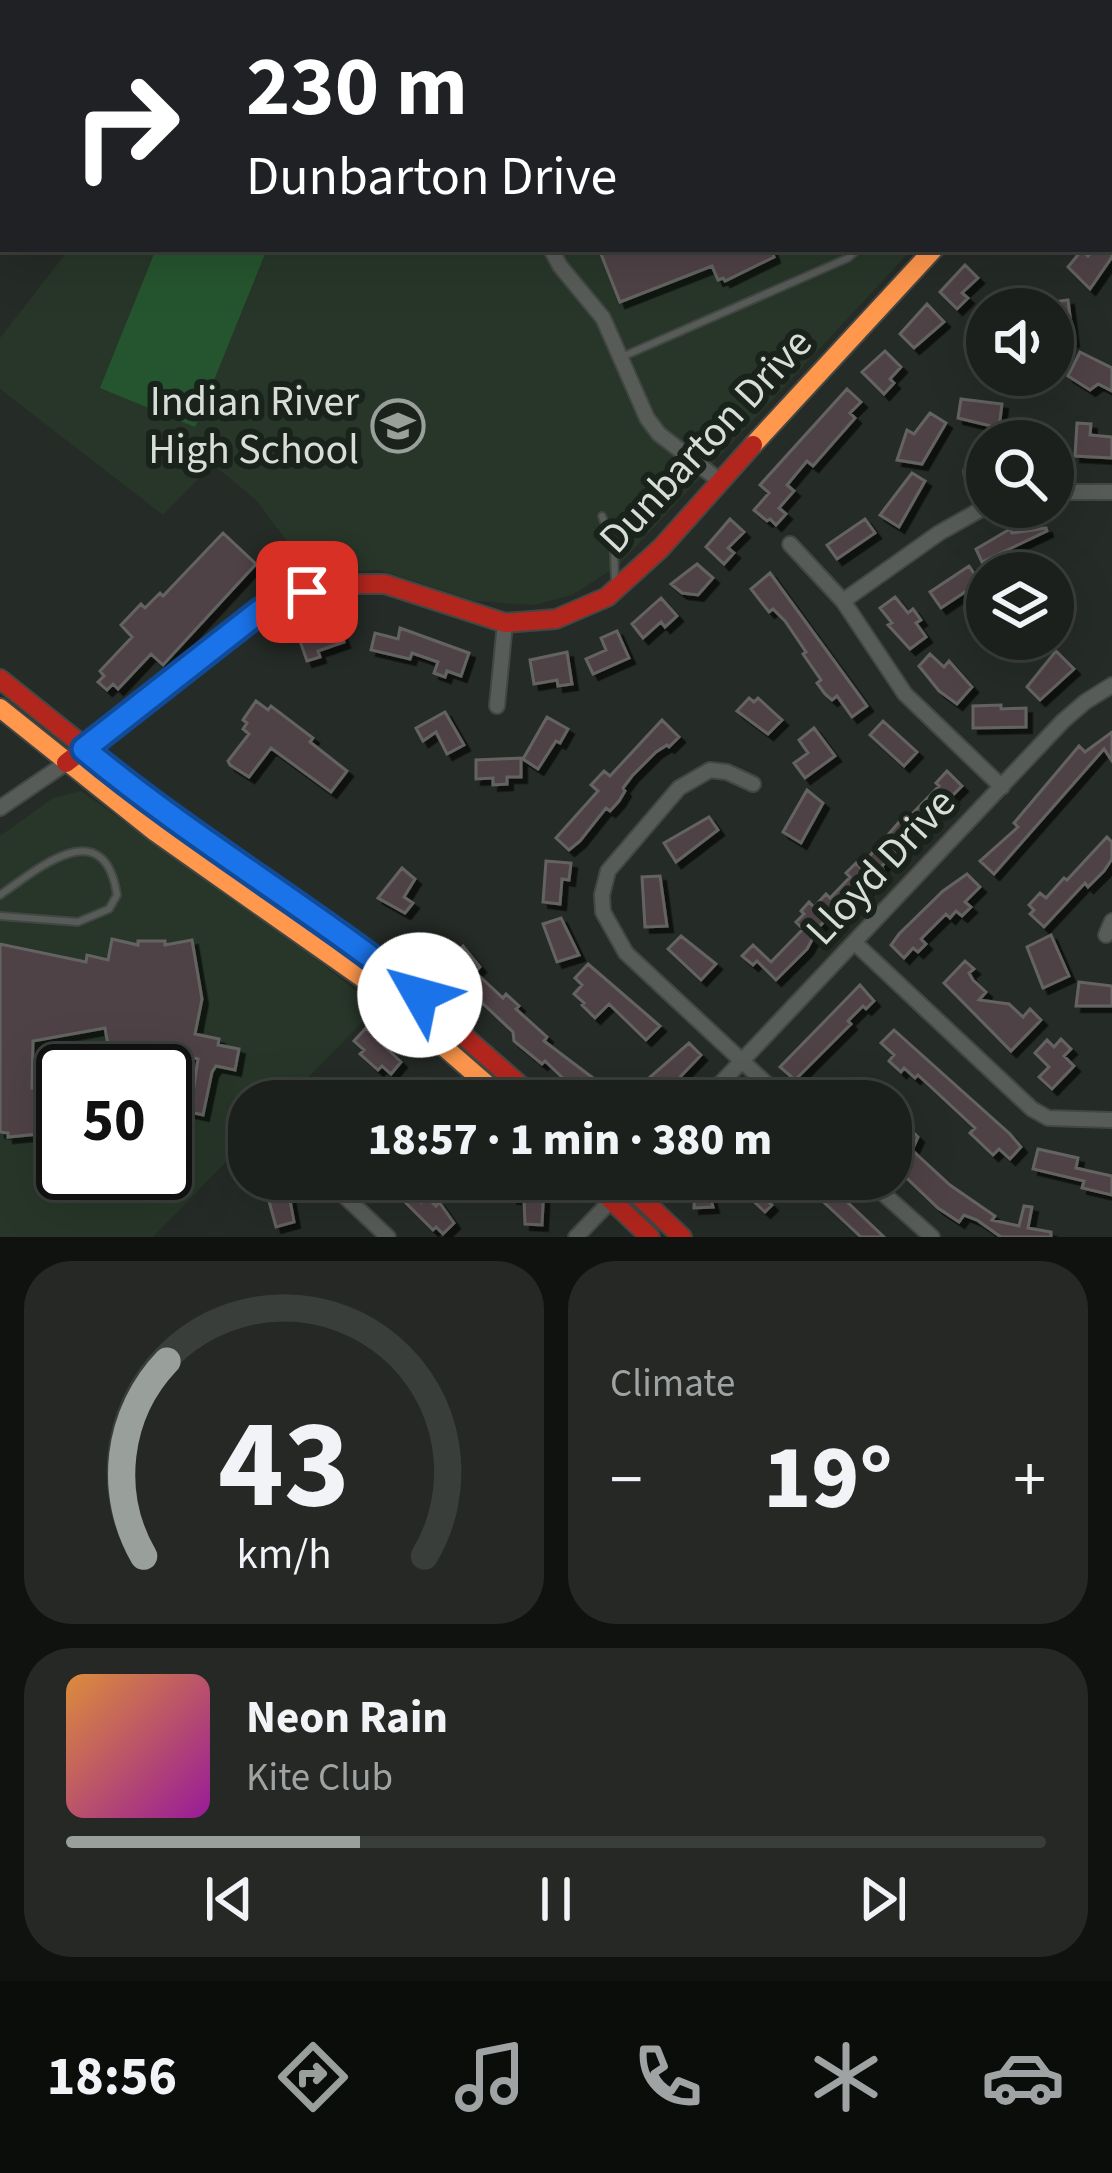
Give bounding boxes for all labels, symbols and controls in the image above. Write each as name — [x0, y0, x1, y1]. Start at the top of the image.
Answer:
text: 230 m — [246, 28, 468, 148]
icon: right — [48, 48, 204, 204]
text: Dunbarton Drive — [246, 139, 617, 216]
map controls — [966, 288, 1074, 660]
button: sound — [966, 288, 1074, 396]
street label: Dunbarton Drive — [586, 315, 826, 567]
place label: Indian River High School — [148, 372, 359, 480]
school or university icon: Indian River High School — [370, 398, 426, 454]
button: search — [966, 420, 1074, 528]
pin — [256, 541, 358, 643]
button: layers — [966, 552, 1074, 660]
icon: arrive — [274, 559, 340, 625]
street label: Lloyd Drive — [792, 775, 970, 959]
position arrow — [357, 932, 483, 1058]
speed limit sign: 50 — [36, 1044, 192, 1200]
text: 18:57 · 1 min · 380 m — [368, 1108, 772, 1172]
text: Climate — [610, 1356, 735, 1412]
text: 43 — [218, 1377, 350, 1555]
text: 19° — [763, 1415, 893, 1543]
text: − — [610, 1433, 643, 1527]
text: + — [1013, 1433, 1046, 1527]
text: km/h — [236, 1523, 332, 1584]
text: Neon Rain — [246, 1686, 448, 1750]
text: Kite Club — [246, 1750, 393, 1806]
icon: previous — [196, 1866, 262, 1932]
icon: pause — [523, 1866, 589, 1932]
icon: next — [850, 1866, 916, 1932]
icon: directions — [271, 2035, 355, 2119]
icon: music — [448, 2035, 532, 2119]
icon: phone — [626, 2035, 710, 2119]
icon: climate — [804, 2035, 888, 2119]
icon: car — [981, 2035, 1065, 2119]
text: 18:56 — [47, 2039, 177, 2116]

